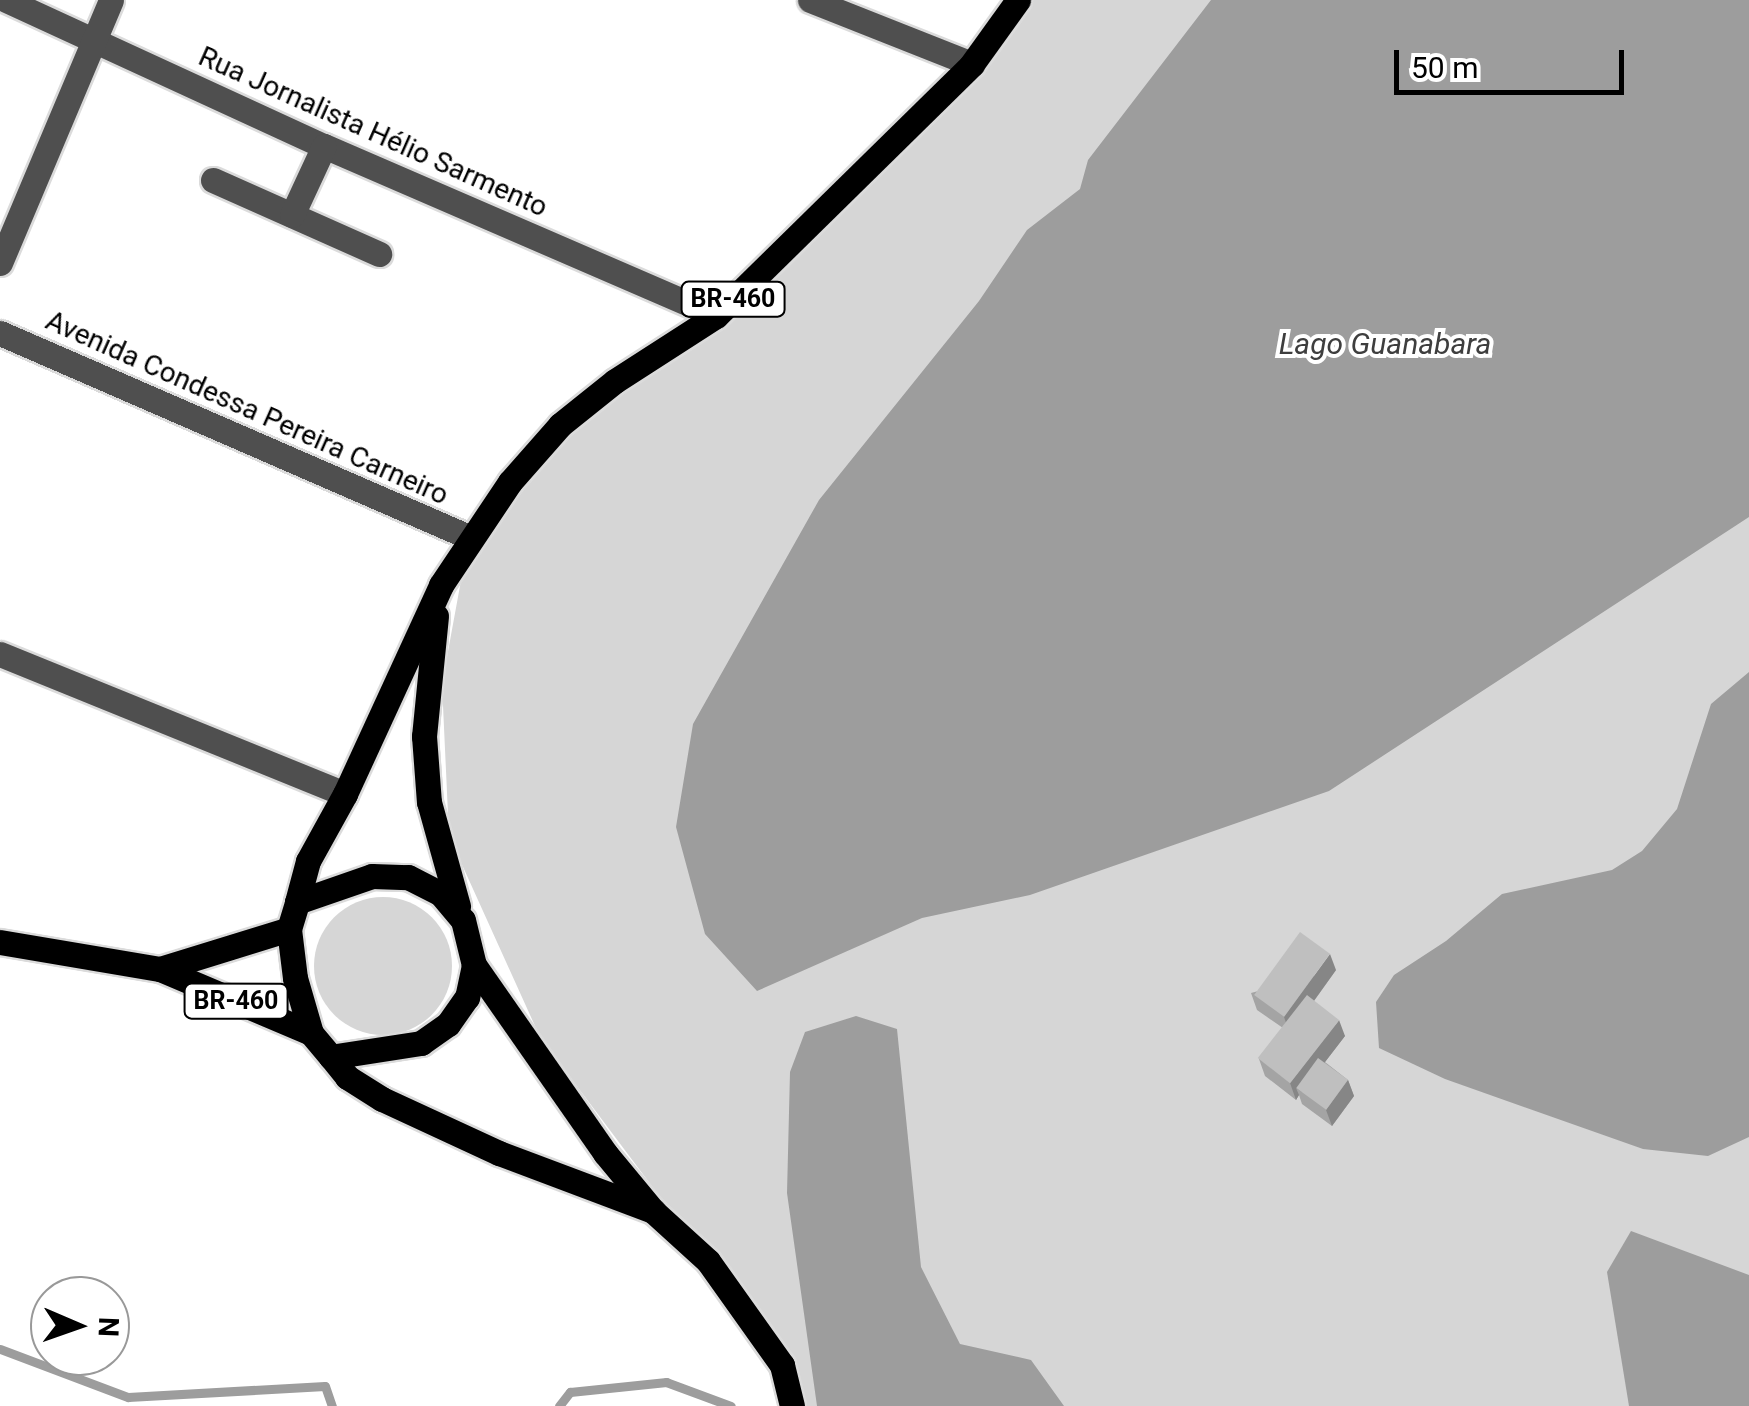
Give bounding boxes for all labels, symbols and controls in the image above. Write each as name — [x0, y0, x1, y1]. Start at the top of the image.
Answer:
scale bar — [1399, 30, 1629, 92]
street label: Rua Jornalista Hélio Sarmento — [193, 40, 553, 224]
text: 50 m — [1411, 50, 1478, 85]
road number: BR-460 — [680, 279, 786, 319]
street label: Avenida Condessa Pereira Carneiro — [41, 304, 453, 512]
water label: Lago Guanabara — [1279, 326, 1491, 362]
road number: BR-460 — [184, 981, 288, 1021]
north arrow — [30, 1276, 130, 1376]
text: N — [92, 1317, 125, 1337]

